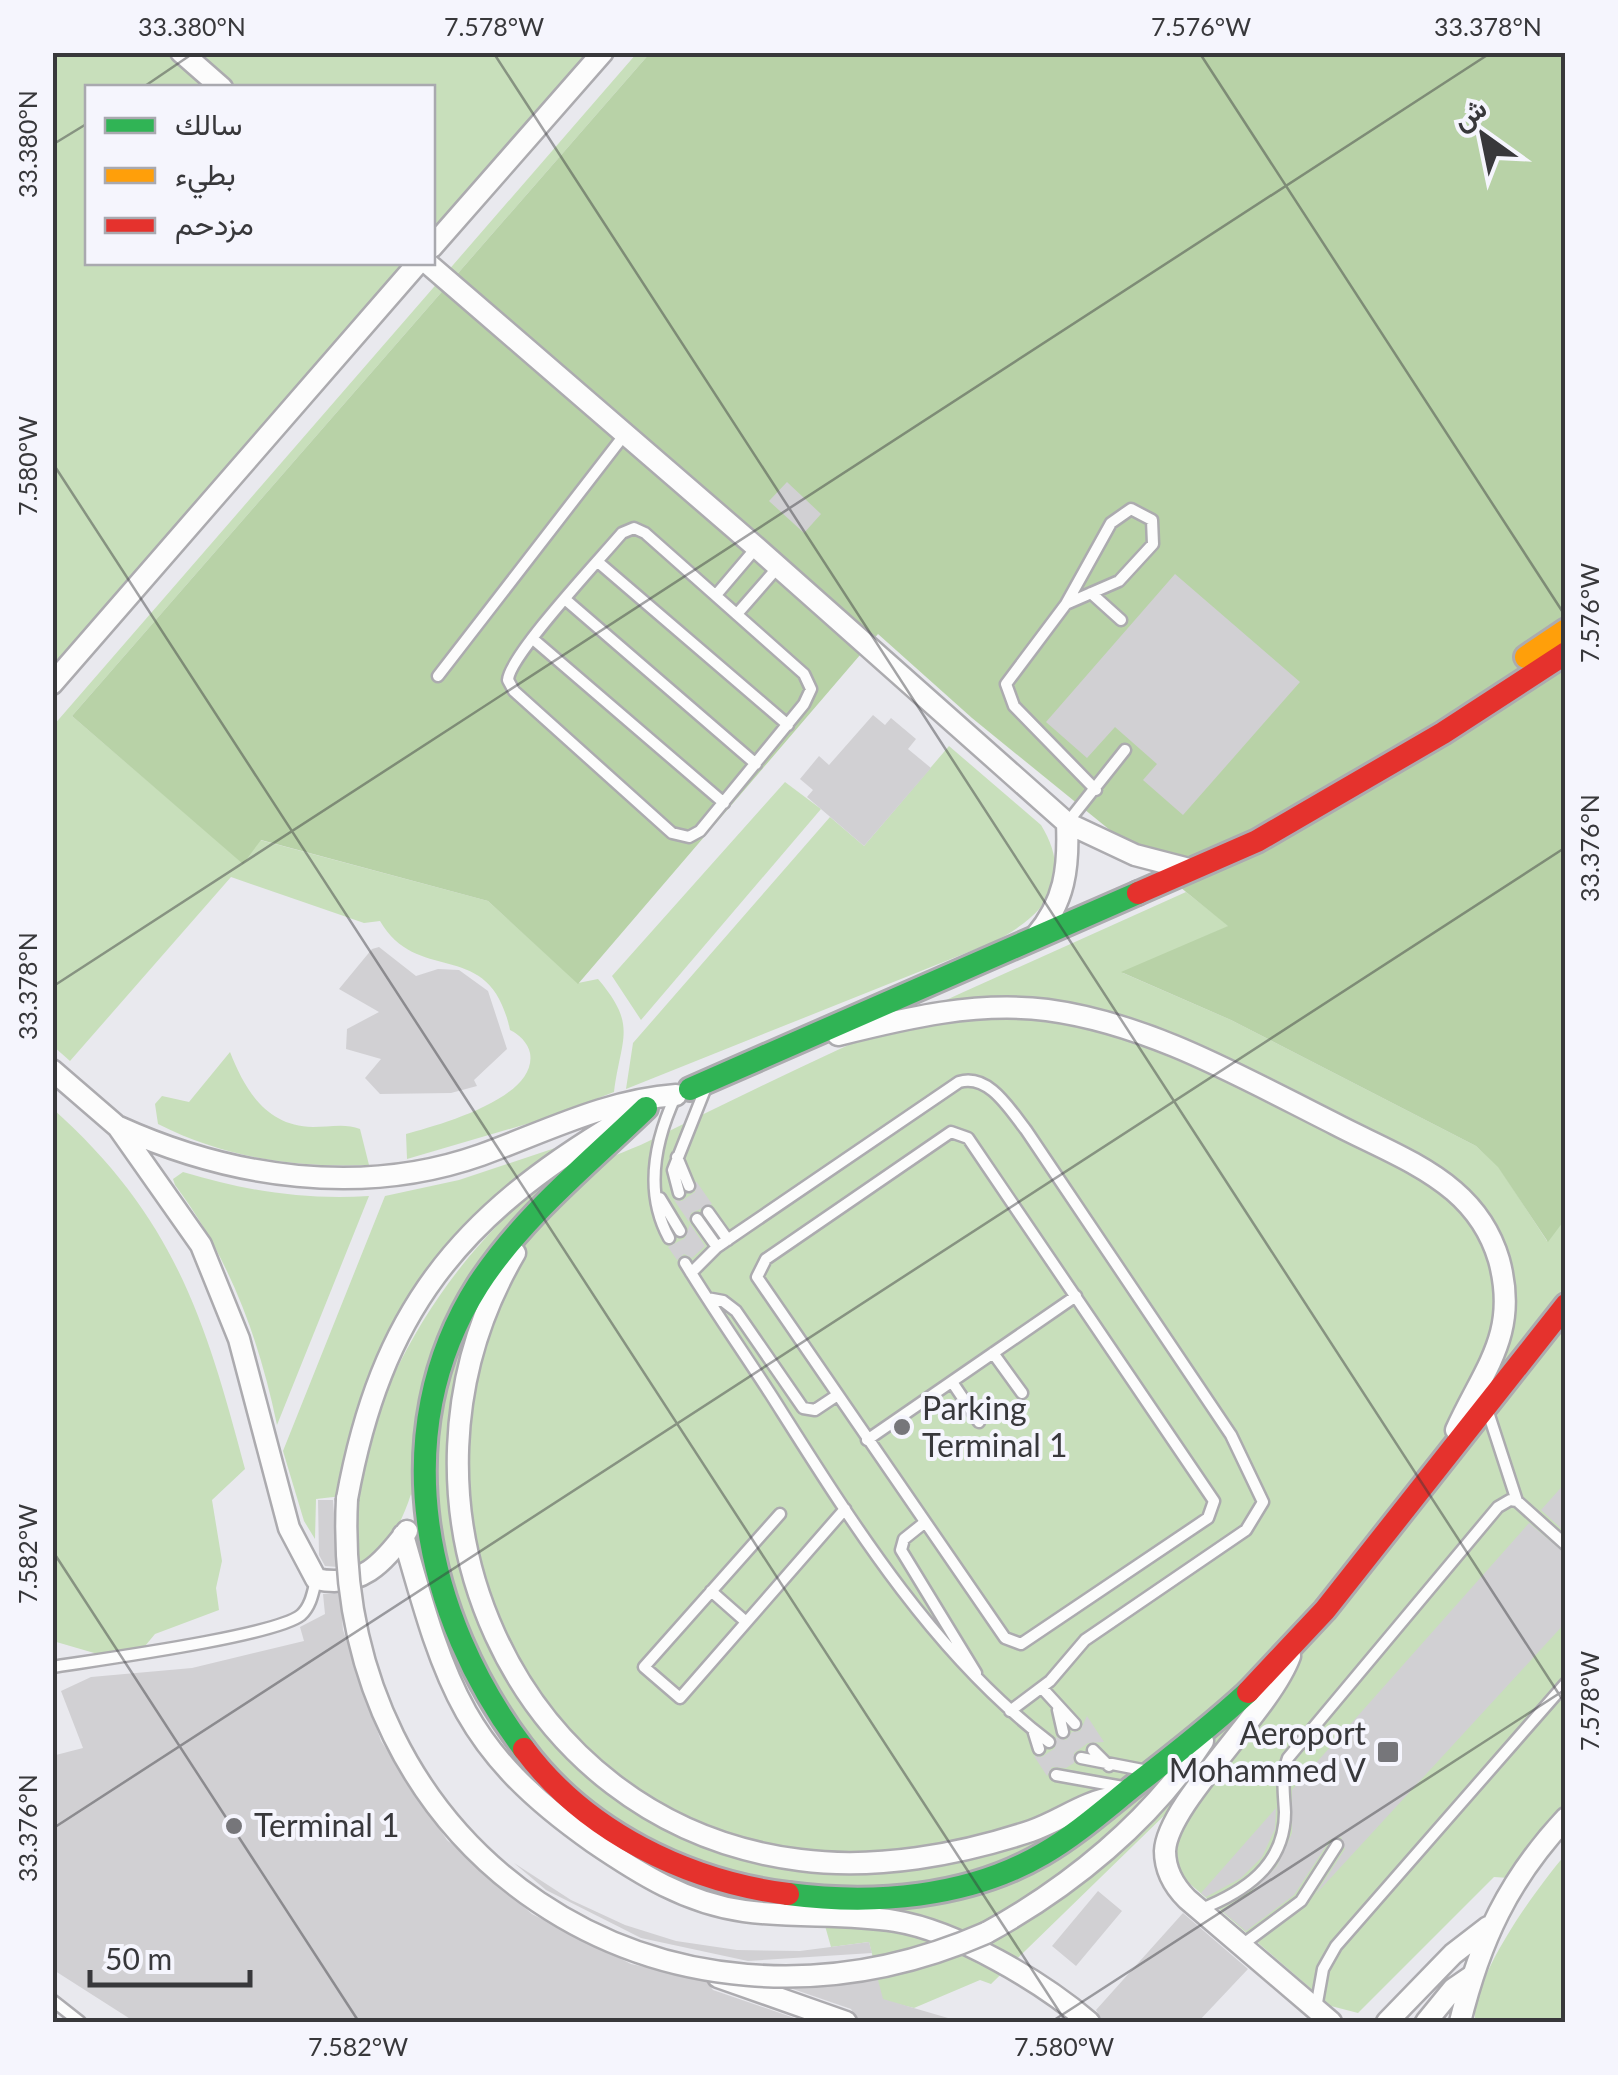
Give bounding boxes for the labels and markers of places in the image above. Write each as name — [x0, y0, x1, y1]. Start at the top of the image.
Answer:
place label: Parking Terminal 1 — [922, 1388, 1068, 1464]
marker: Parking Terminal 1 — [891, 1416, 913, 1438]
place label: Aeroport Mohammed V — [1169, 1713, 1367, 1789]
marker: Aeroport Mohammed V — [1375, 1739, 1401, 1765]
place label: Terminal 1 — [254, 1805, 400, 1844]
marker: Terminal 1 — [223, 1815, 245, 1837]

